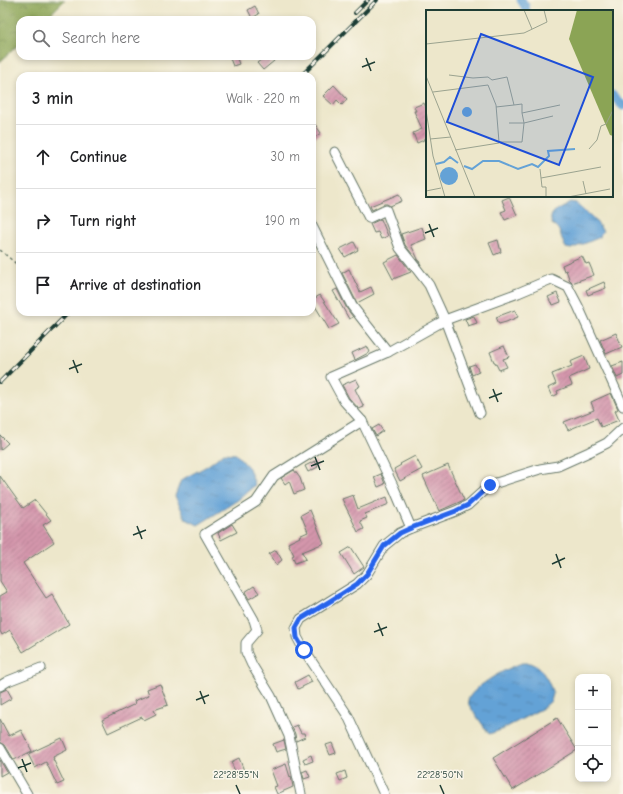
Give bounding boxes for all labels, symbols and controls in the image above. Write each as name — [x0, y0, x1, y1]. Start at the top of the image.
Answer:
inset map — [426, 10, 613, 197]
search box — [16, 16, 316, 60]
icon: search — [30, 27, 52, 49]
text: Search here — [62, 29, 140, 47]
text: 3 min — [32, 89, 73, 108]
text: Walk · 220 m — [226, 91, 300, 106]
icon: ahead — [32, 146, 54, 168]
text: Continue — [70, 148, 127, 166]
text: 30 m — [270, 149, 300, 164]
icon: right — [32, 210, 54, 232]
text: Turn right — [70, 212, 136, 230]
text: 190 m — [265, 213, 300, 228]
icon: arrive — [32, 274, 54, 296]
text: Arrive at destination — [70, 276, 201, 294]
route end — [481, 476, 499, 494]
route start — [295, 641, 313, 659]
map controls — [575, 674, 611, 782]
button: + — [575, 674, 611, 710]
button: − — [575, 710, 611, 746]
button: locate — [575, 746, 611, 782]
text: 22°28'55"N — [213, 769, 259, 781]
text: 22°28'50"N — [417, 769, 463, 781]

